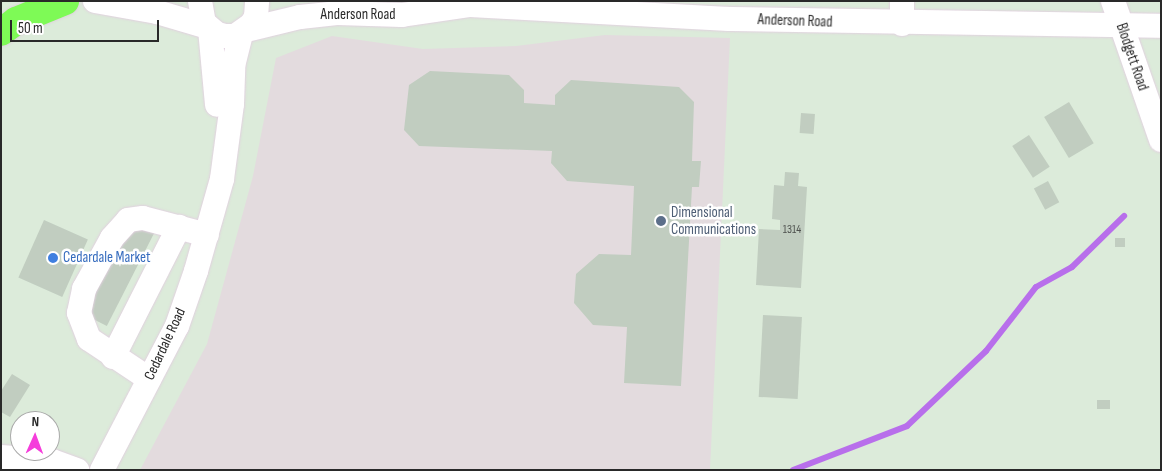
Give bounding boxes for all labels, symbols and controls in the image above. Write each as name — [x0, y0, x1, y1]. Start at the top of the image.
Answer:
street label: Anderson Road — [321, 6, 395, 24]
scale bar — [12, 10, 161, 42]
street label: Anderson Road — [757, 11, 833, 31]
text: 50 m — [18, 19, 43, 38]
street label: Blodgett Road — [1112, 21, 1152, 93]
place label: Dimensional Communications — [671, 203, 756, 238]
marker: Dimensional Communications — [655, 215, 667, 227]
house number: 1314 — [783, 223, 801, 237]
place label: Cedardale Market — [63, 249, 151, 267]
marker: Cedardale Market — [47, 252, 59, 264]
street label: Cedardale Road — [140, 305, 190, 383]
north arrow — [10, 411, 60, 461]
text: N — [31, 413, 40, 430]

